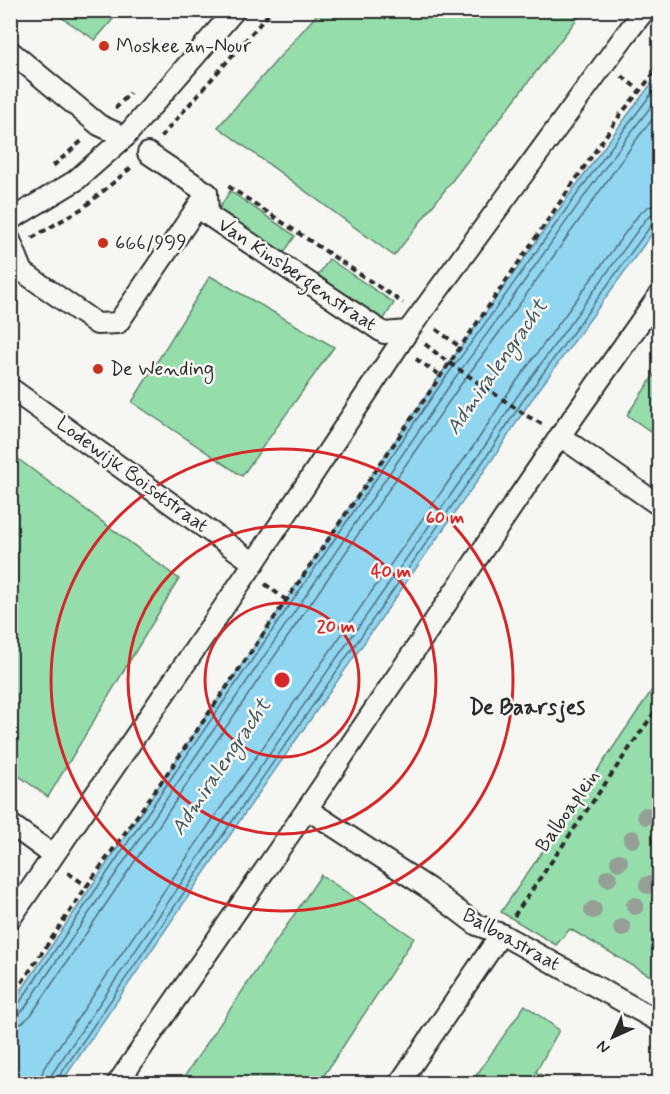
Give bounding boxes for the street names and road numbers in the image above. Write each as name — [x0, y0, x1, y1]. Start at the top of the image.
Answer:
street label: Van Kinsbergenstraat — [211, 212, 382, 340]
street label: Lodewijk Boisotstraat — [51, 411, 213, 539]
street label: Balboaplein — [530, 764, 606, 858]
street label: Balboastraat — [457, 902, 565, 978]

